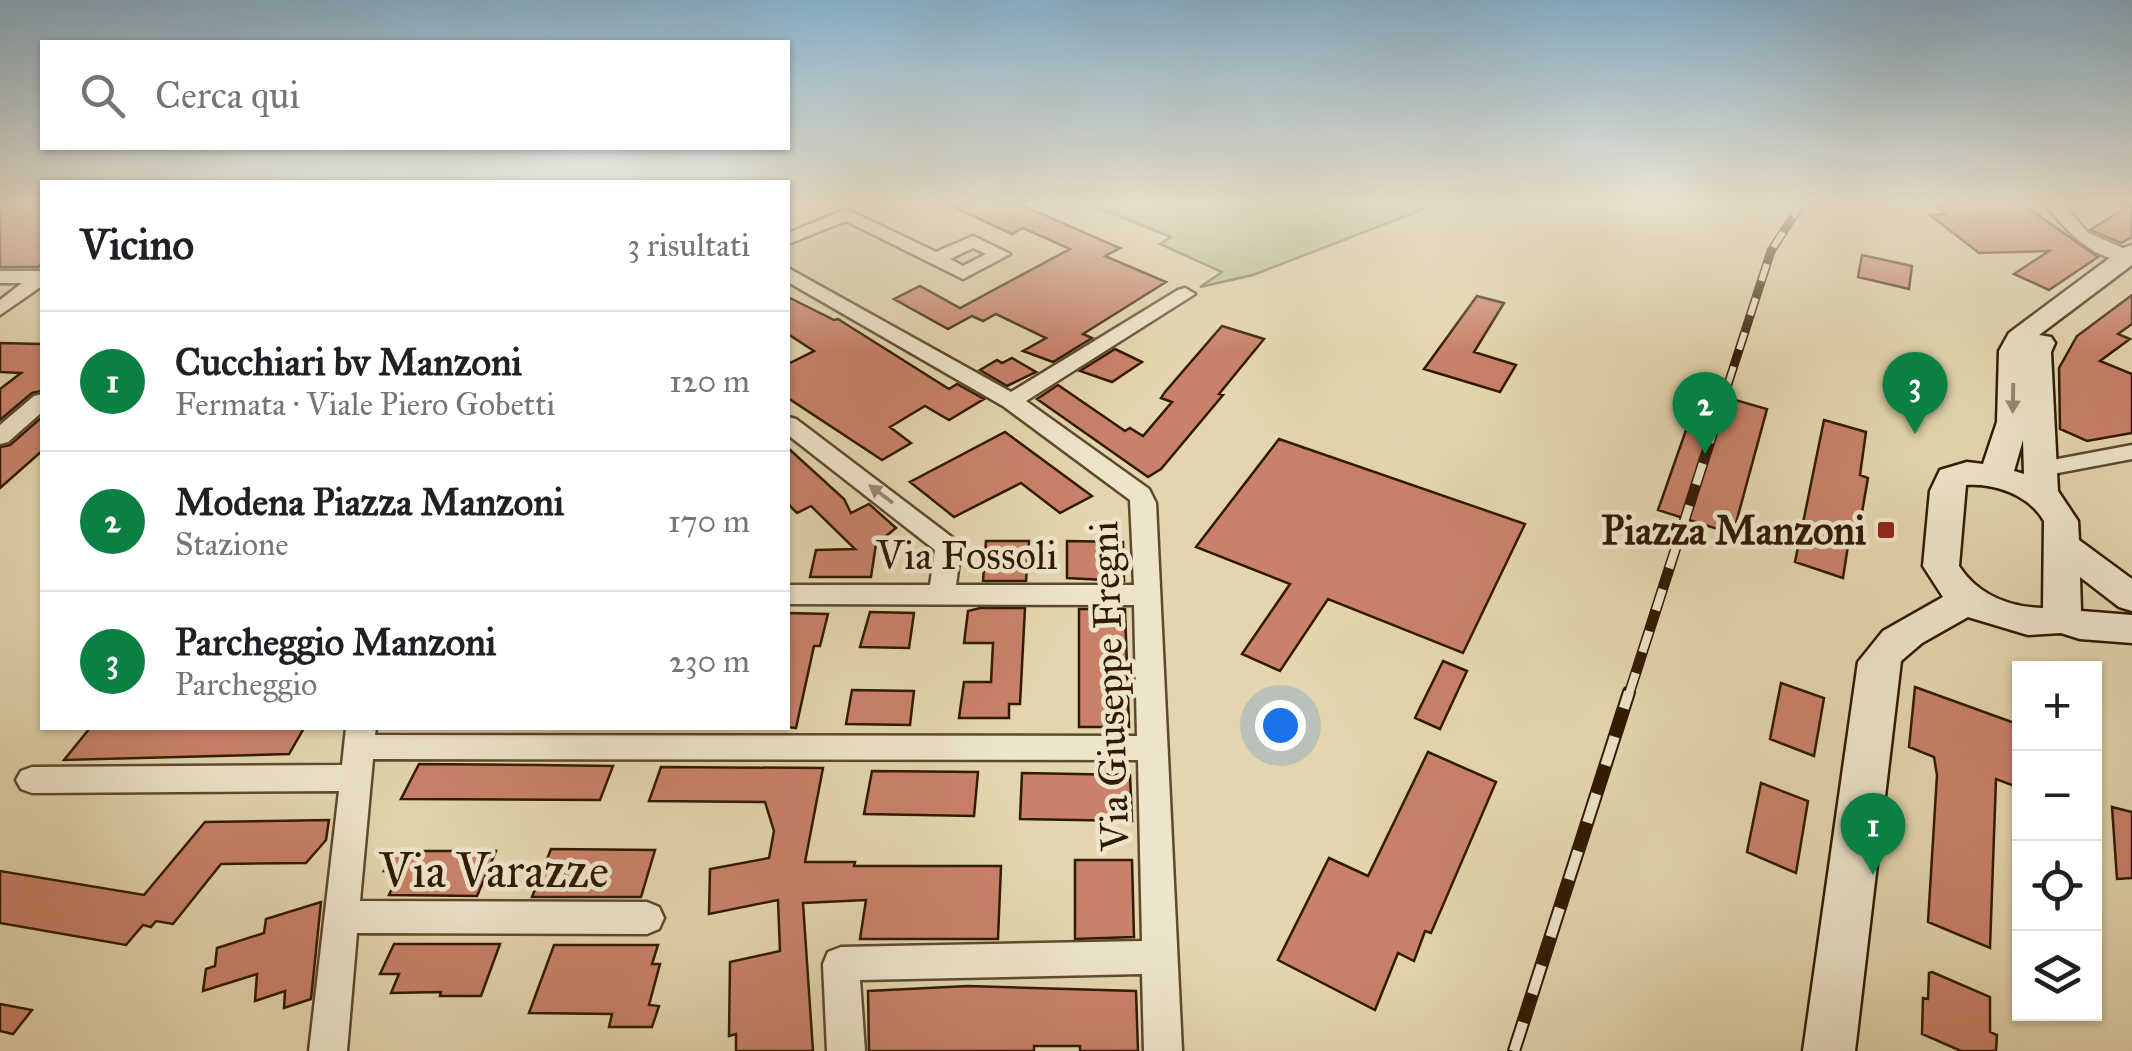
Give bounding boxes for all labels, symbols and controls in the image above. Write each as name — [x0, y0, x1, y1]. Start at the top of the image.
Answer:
search box — [40, 40, 790, 150]
icon: search — [75, 68, 130, 123]
text: Cerca qui — [155, 72, 300, 118]
text: Vicino — [80, 219, 194, 271]
text: 3 risultati — [627, 226, 750, 265]
text: Cucchiari bv Manzoni — [175, 339, 522, 385]
pin: 3 — [1882, 352, 1948, 434]
text: 1 — [106, 362, 119, 401]
text: 120 m — [669, 362, 750, 401]
pin: 2 — [1672, 372, 1738, 454]
one-way arrow — [2005, 382, 2021, 414]
text: Fermata · Viale Piero Gobetti — [175, 385, 555, 424]
text: Modena Piazza Manzoni — [175, 479, 564, 525]
one-way arrow — [868, 485, 894, 505]
text: 2 — [105, 502, 120, 541]
text: 170 m — [668, 502, 750, 541]
place label: Piazza Manzoni — [1601, 506, 1867, 555]
marker: Piazza Manzoni — [1875, 519, 1897, 541]
street label: Via Giuseppe Fregni — [1079, 520, 1140, 853]
text: Stazione — [175, 525, 289, 564]
street label: Via Fossoli — [875, 531, 1058, 580]
text: Parcheggio Manzoni — [175, 619, 496, 665]
text: 3 — [106, 642, 119, 681]
text: 230 m — [669, 642, 750, 681]
map controls — [2012, 661, 2102, 1021]
button: + — [2012, 661, 2102, 751]
text: Parcheggio — [175, 665, 317, 704]
your location — [1255, 700, 1306, 751]
button: − — [2012, 751, 2102, 841]
pin: 1 — [1840, 792, 1906, 875]
street label: Via Varazze — [378, 841, 609, 900]
button: locate — [2012, 841, 2102, 931]
button: layers — [2012, 931, 2102, 1021]

